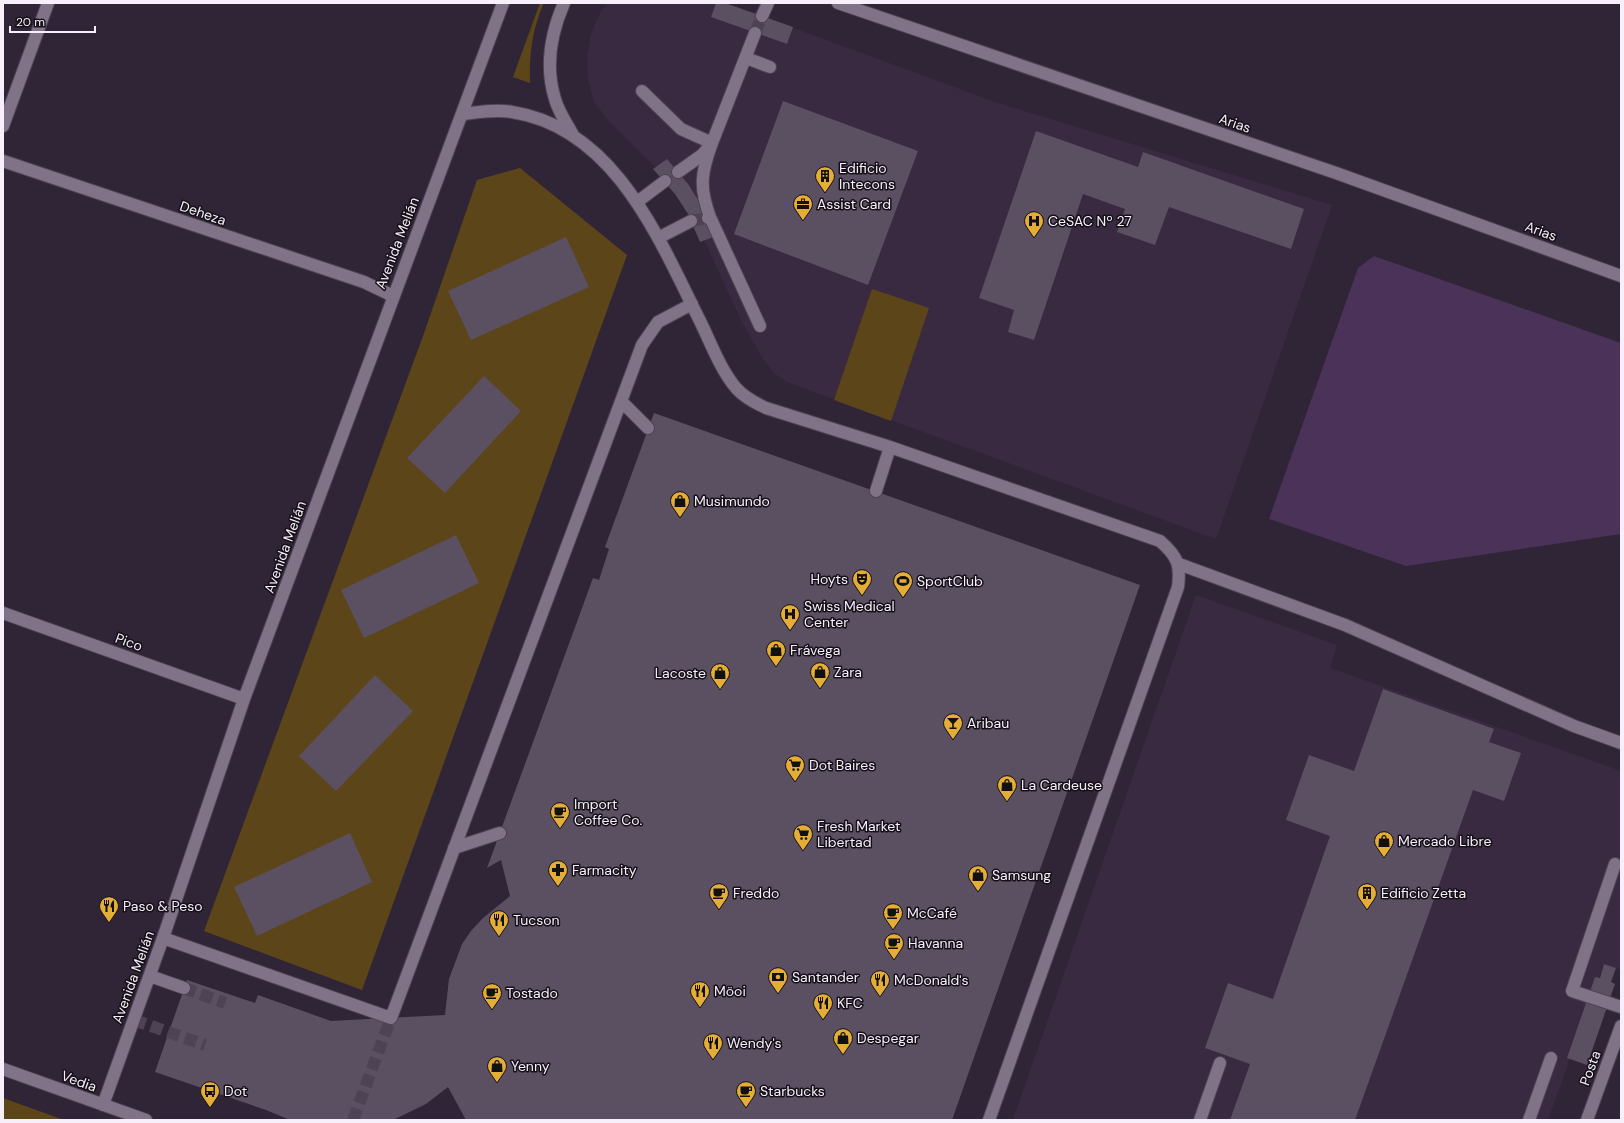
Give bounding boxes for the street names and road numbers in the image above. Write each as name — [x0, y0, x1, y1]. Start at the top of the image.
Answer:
street label: Arias — [1217, 109, 1253, 137]
street label: Avenida Melián — [371, 195, 423, 291]
street label: Deheza — [178, 197, 228, 229]
street label: Arias — [1523, 217, 1559, 245]
street label: Avenida Melián — [260, 498, 310, 596]
street label: Pico — [113, 629, 145, 655]
street label: Avenida Melián — [108, 928, 158, 1026]
street label: Posta — [1575, 1048, 1605, 1088]
street label: Vedia — [59, 1066, 99, 1096]

